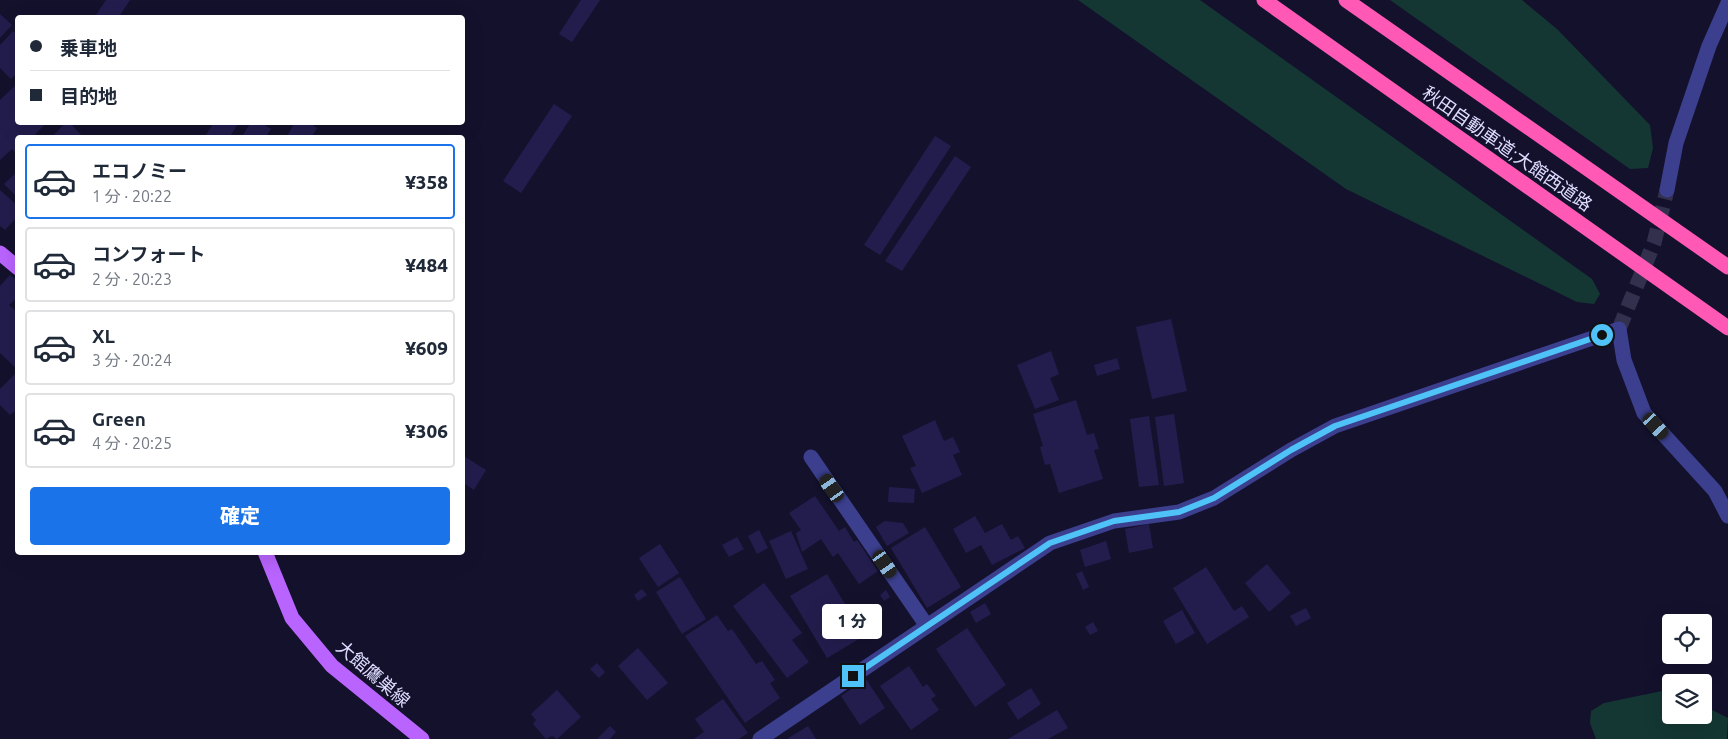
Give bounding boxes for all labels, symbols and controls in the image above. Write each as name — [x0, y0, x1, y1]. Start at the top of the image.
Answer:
text: 乗車地 — [60, 37, 117, 59]
street label: 秋田自動車道;大館西道路 — [1419, 82, 1596, 214]
text: 目的地 — [60, 85, 117, 107]
icon: car — [32, 159, 77, 204]
text: エコノミー — [92, 160, 187, 182]
text: ¥358 — [405, 171, 448, 193]
text: 1 分 · 20:22 — [92, 187, 172, 205]
icon: car — [32, 242, 77, 287]
text: コンフォート — [92, 243, 205, 265]
text: ¥484 — [405, 254, 448, 276]
text: 2 分 · 20:23 — [92, 270, 172, 288]
route start — [1591, 324, 1613, 346]
icon: car — [32, 325, 77, 370]
text: XL — [92, 325, 115, 347]
text: ¥609 — [405, 337, 448, 359]
text: 3 分 · 20:24 — [92, 351, 172, 369]
icon: car — [32, 408, 77, 453]
text: Green — [92, 408, 146, 430]
car — [1640, 410, 1671, 442]
text: ¥306 — [405, 420, 448, 442]
text: 4 分 · 20:25 — [92, 434, 172, 452]
car — [817, 471, 846, 505]
button: 確定 — [30, 487, 450, 545]
car — [870, 547, 899, 581]
callout: 1 分 — [823, 604, 883, 638]
text: 1 分 — [838, 612, 866, 630]
map controls — [1662, 614, 1712, 724]
button: locate — [1662, 614, 1712, 664]
street label: 大館鷹巣線 — [333, 636, 414, 710]
route end — [842, 665, 864, 687]
button: layers — [1662, 674, 1712, 724]

